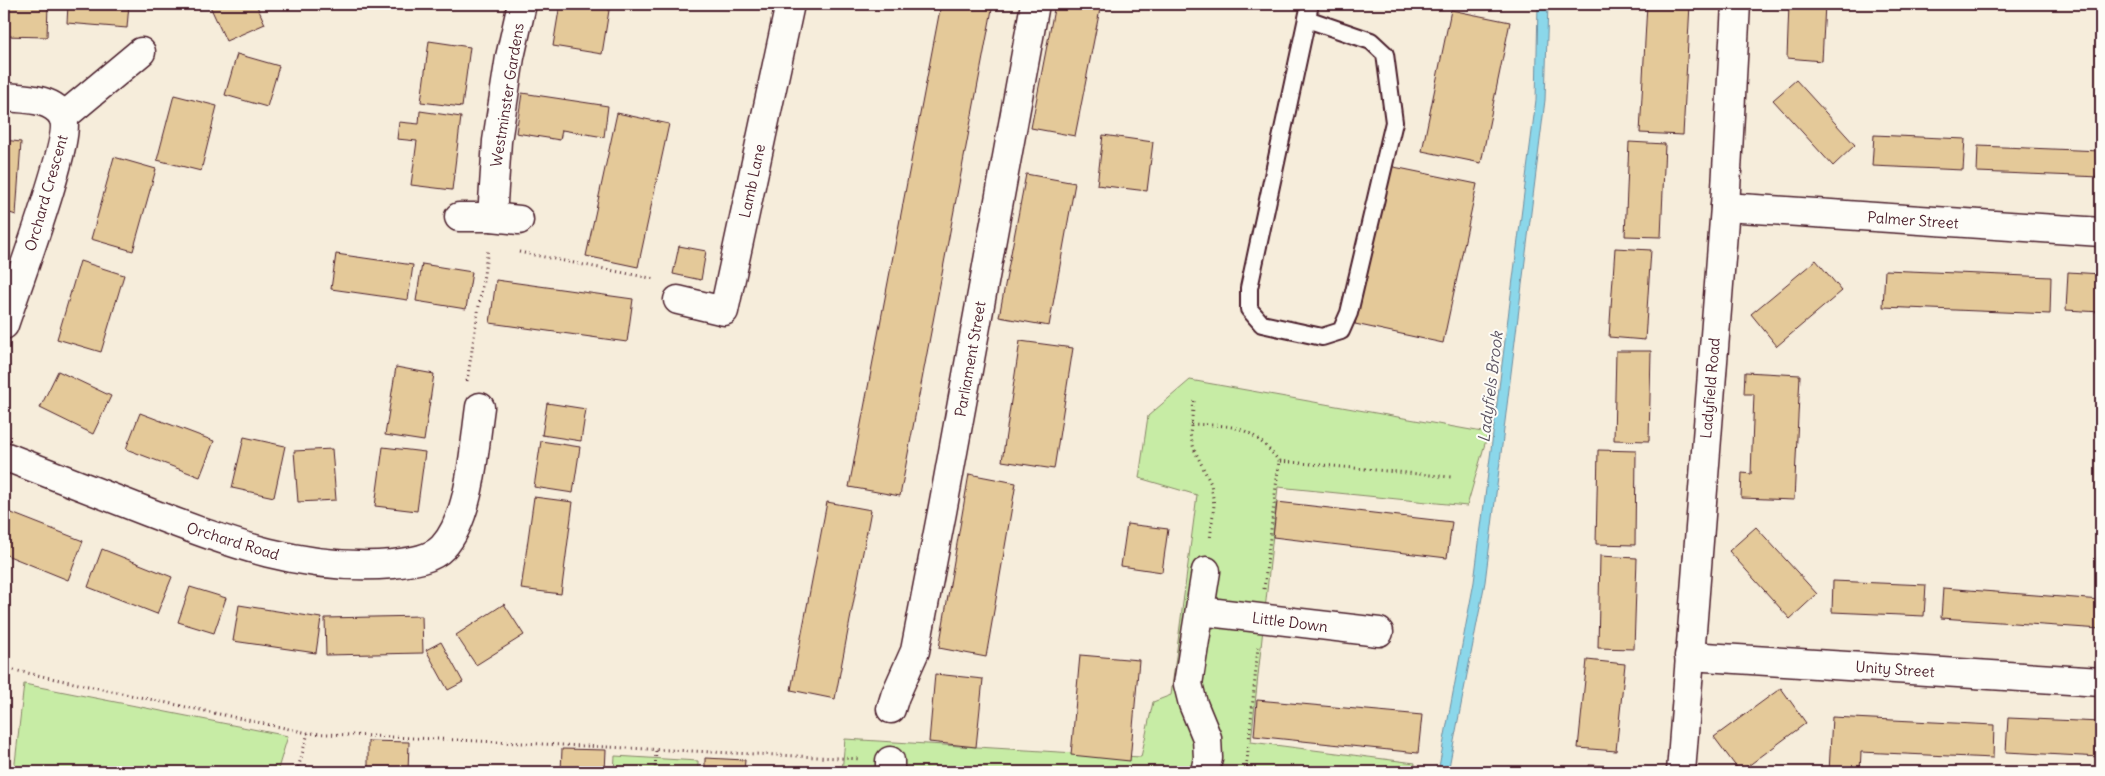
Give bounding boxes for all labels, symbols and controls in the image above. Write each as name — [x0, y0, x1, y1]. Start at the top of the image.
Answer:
street label: Westminster Gardens — [486, 22, 528, 168]
street label: Orchard Crescent — [20, 133, 72, 253]
street label: Lamb Lane — [735, 142, 769, 220]
street label: Palmer Street — [1867, 207, 1959, 233]
street label: Parliament Street — [950, 300, 990, 418]
water label: Ladyfiels Brook — [1473, 329, 1507, 443]
street label: Ladyfield Road — [1696, 337, 1724, 439]
street label: Orchard Road — [184, 518, 282, 564]
street label: Little Down — [1251, 608, 1329, 636]
street label: Unity Street — [1855, 657, 1935, 681]

